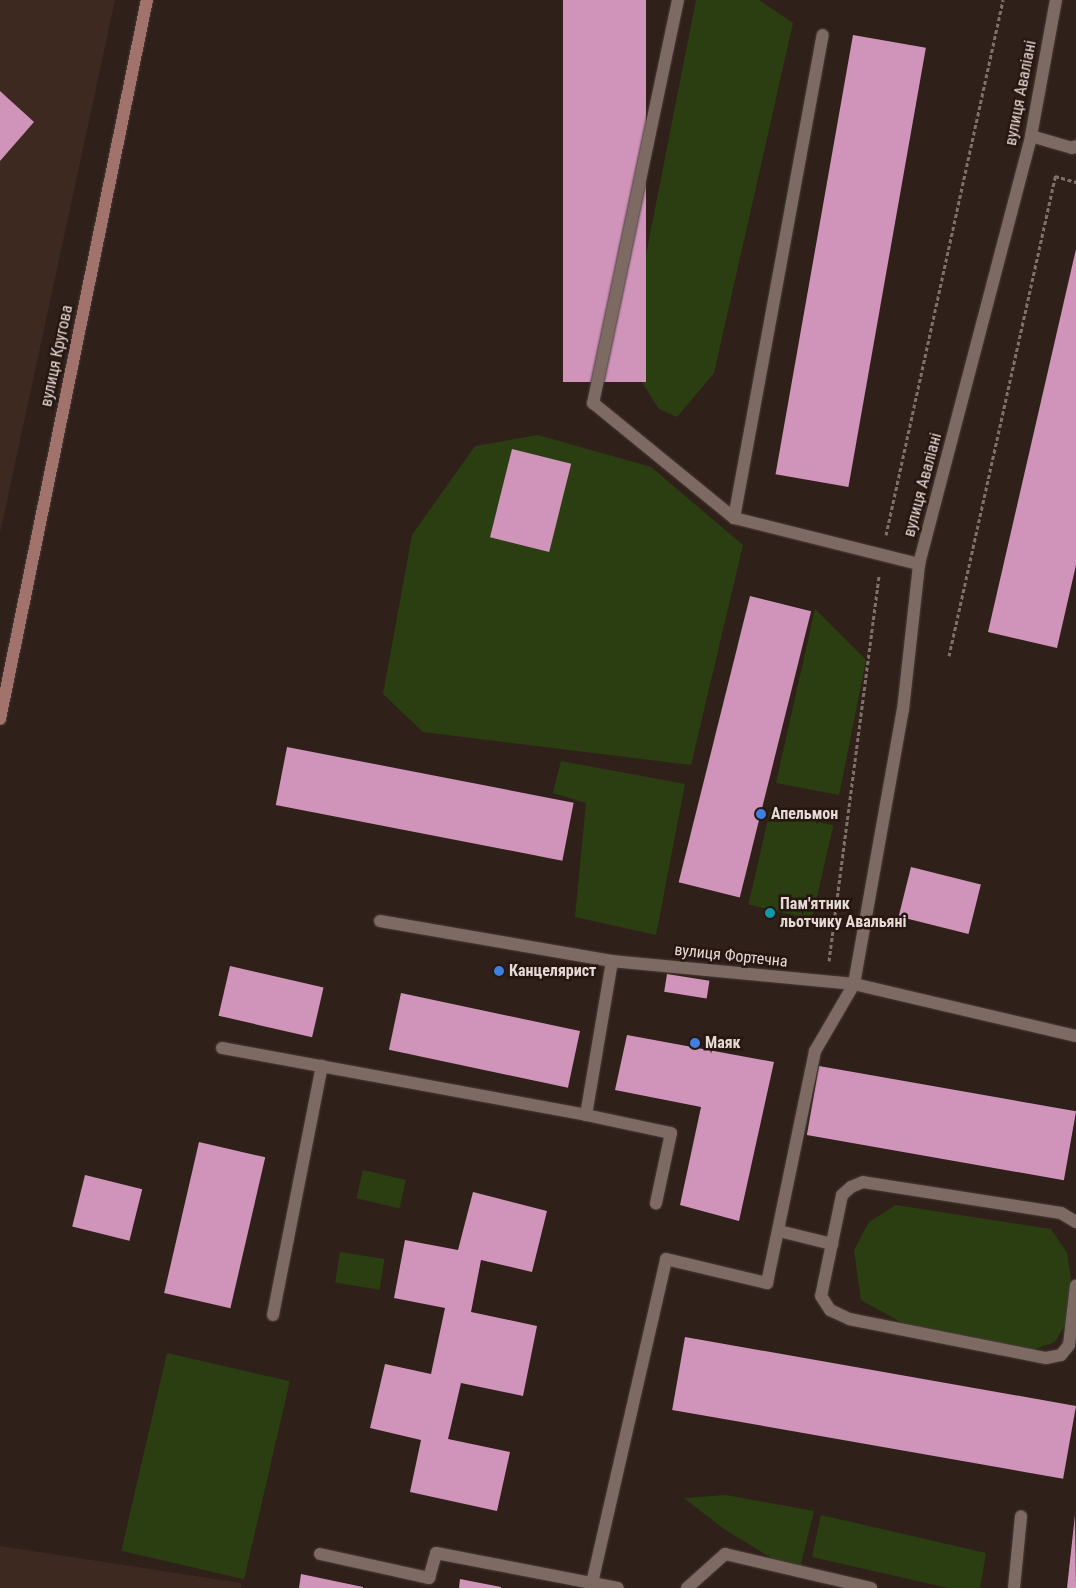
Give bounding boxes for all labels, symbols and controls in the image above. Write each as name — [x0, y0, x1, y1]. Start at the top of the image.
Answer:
street label: вулиця Аваліані — [1001, 39, 1041, 147]
street label: вулиця Кругова — [37, 303, 77, 409]
street label: вулиця Аваліані — [900, 431, 946, 539]
place label: Апельмон — [771, 804, 838, 824]
marker: Апельмон — [755, 808, 767, 820]
place label: Пам'ятник льотчику Авальяні — [780, 894, 906, 932]
marker: Пам'ятник льотчику Авальяні — [764, 907, 776, 919]
street label: вулиця Фортечна — [673, 941, 789, 971]
place label: Канцелярист — [509, 961, 596, 981]
marker: Канцелярист — [493, 965, 505, 977]
place label: Маяк — [705, 1033, 741, 1053]
marker: Маяк — [689, 1037, 701, 1049]

